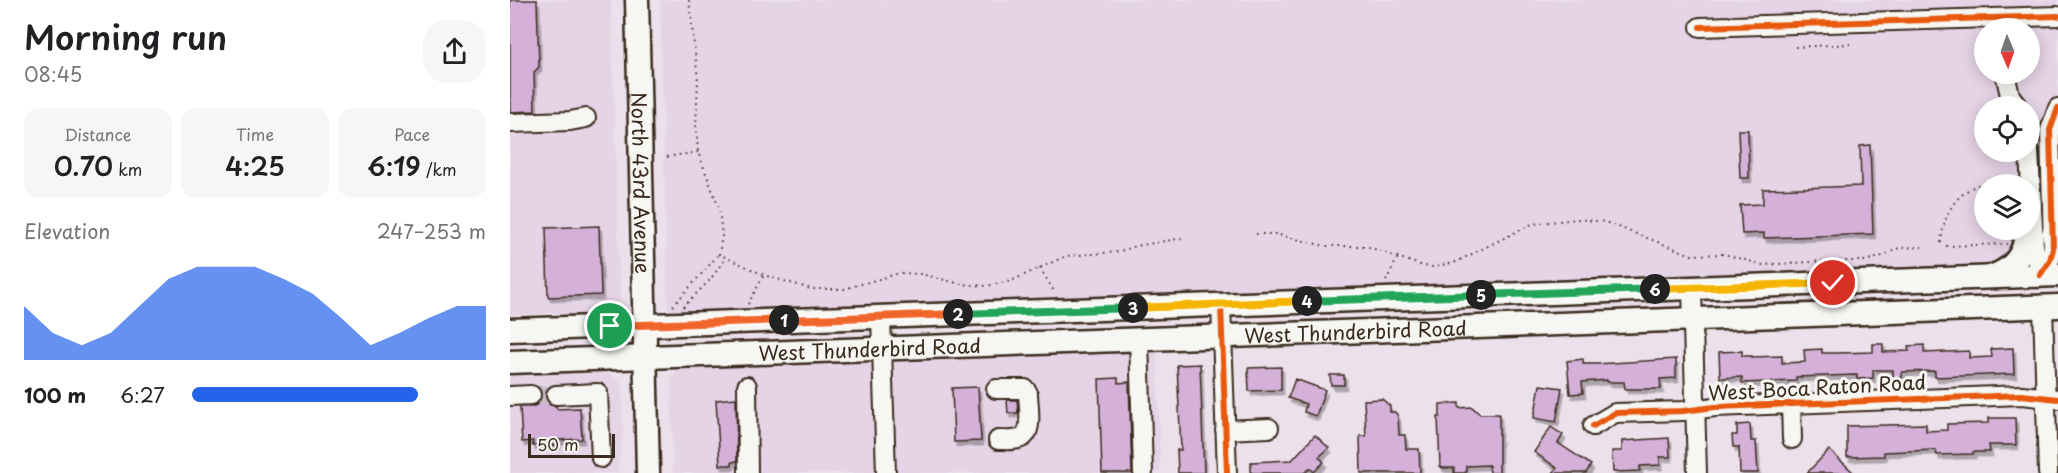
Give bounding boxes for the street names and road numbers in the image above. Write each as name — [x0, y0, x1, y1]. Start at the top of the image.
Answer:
street label: North 43rd Avenue — [624, 92, 658, 274]
street label: West Thunderbird Road — [1244, 312, 1467, 350]
street label: West Thunderbird Road — [758, 330, 982, 368]
street label: West Boca Raton Road — [1707, 366, 1927, 408]

